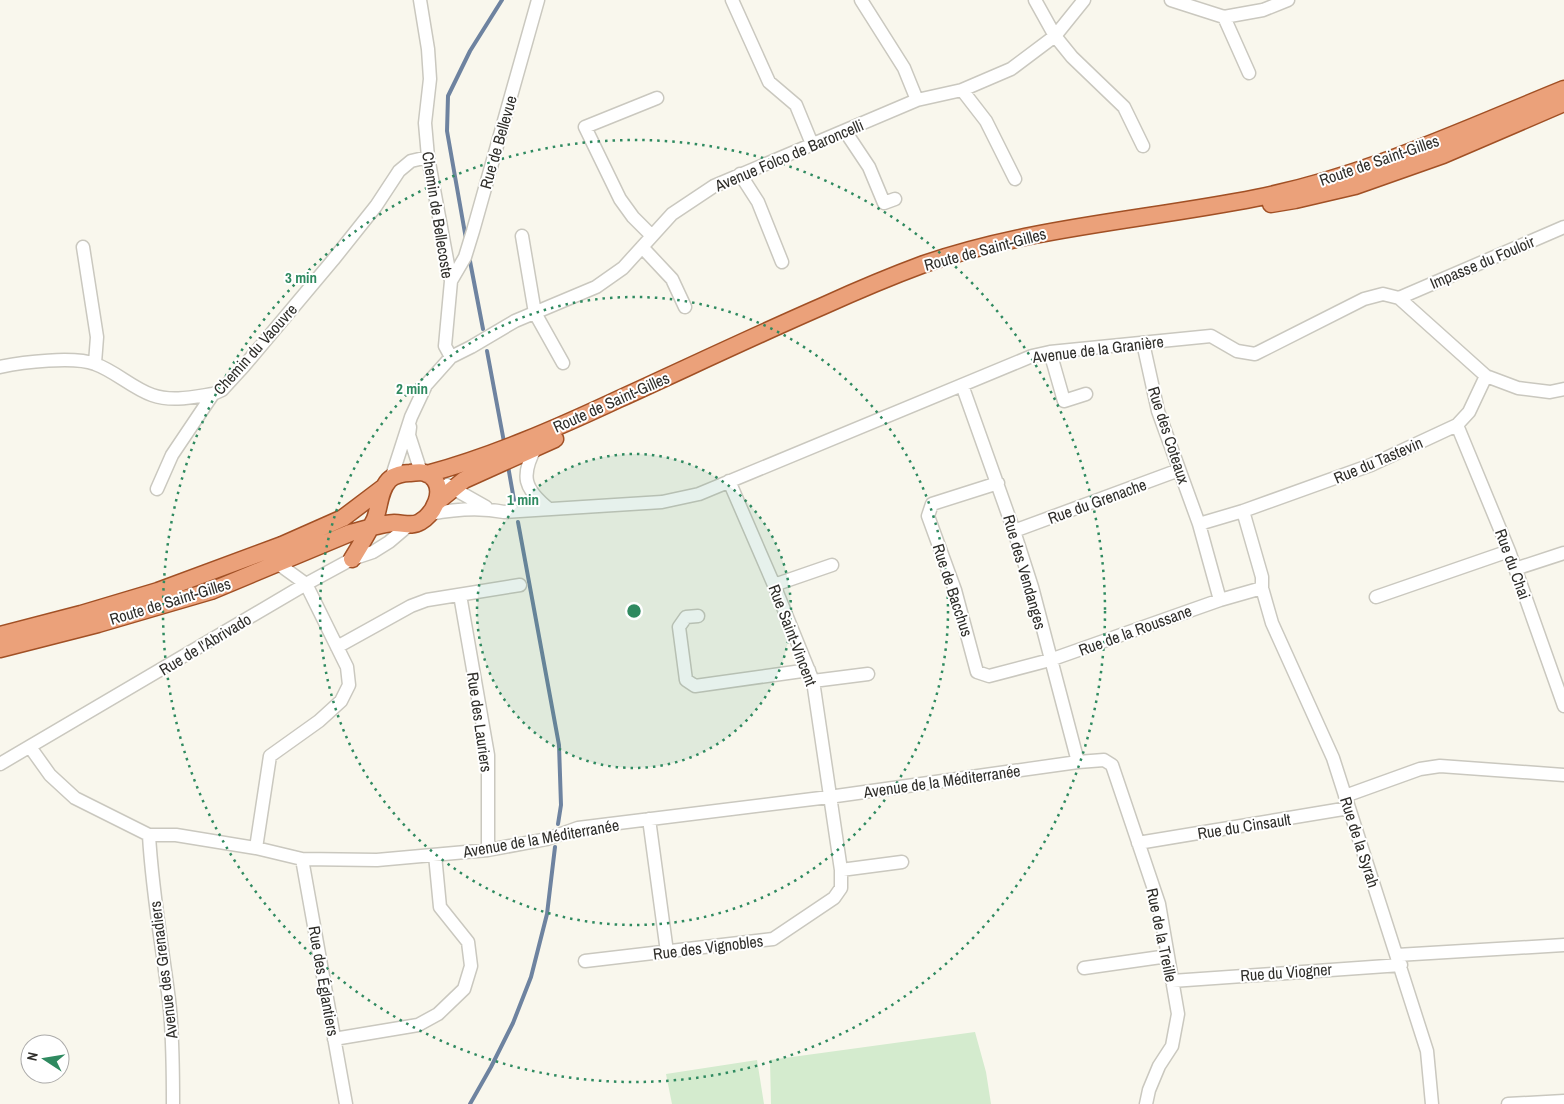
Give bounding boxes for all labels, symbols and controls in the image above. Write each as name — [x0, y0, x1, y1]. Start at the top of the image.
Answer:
street label: Rue de Bellevue — [474, 93, 522, 191]
street label: Avenue Folco de Baroncelli — [710, 114, 867, 197]
street label: Route de Saint-Gilles — [1316, 129, 1442, 191]
street label: Chemin de Bellecoste — [417, 150, 459, 280]
street label: Route de Saint-Gilles — [922, 222, 1048, 276]
street label: Impasse du Fouloir — [1426, 230, 1538, 294]
text: 3 min — [285, 267, 317, 288]
street label: Chemin du Vaouvre — [208, 299, 302, 399]
street label: Avenue de la Granière — [1030, 330, 1165, 368]
street label: Route de Saint-Gilles — [549, 366, 673, 438]
text: 2 min — [396, 378, 428, 399]
street label: Rue des Coteaux — [1143, 383, 1195, 487]
street label: Rue du Tastevin — [1330, 431, 1426, 489]
street label: Rue du Grenache — [1045, 473, 1149, 529]
text: 1 min — [507, 489, 539, 510]
street label: Rue des Vendanges — [998, 512, 1052, 632]
street label: Rue du Chai — [1490, 526, 1536, 602]
street label: Rue de Bacchus — [928, 541, 978, 639]
street label: Route de Saint-Gilles — [107, 572, 233, 630]
street label: Rue Saint-Vincent — [764, 581, 823, 689]
street label: Rue de la Roussane — [1075, 599, 1195, 661]
centre of rings — [625, 602, 643, 620]
street label: Rue de l'Abrivado — [155, 608, 255, 680]
street label: Rue des Lauriers — [462, 671, 498, 773]
street label: Avenue de la Méditerranée — [861, 759, 1022, 803]
street label: Rue de la Syrah — [1335, 794, 1385, 890]
street label: Rue du Cinsault — [1196, 808, 1293, 844]
street label: Avenue de la Méditerranée — [460, 813, 621, 863]
street label: Rue de la Treille — [1141, 886, 1183, 984]
street label: Avenue des Grenadiers — [144, 900, 182, 1041]
street label: Rue des Églantiers — [303, 924, 345, 1038]
street label: Rue des Vignobles — [652, 929, 764, 965]
street label: Rue du Viogner — [1240, 958, 1333, 986]
north arrow — [20, 1034, 70, 1084]
text: N — [23, 1050, 42, 1062]

